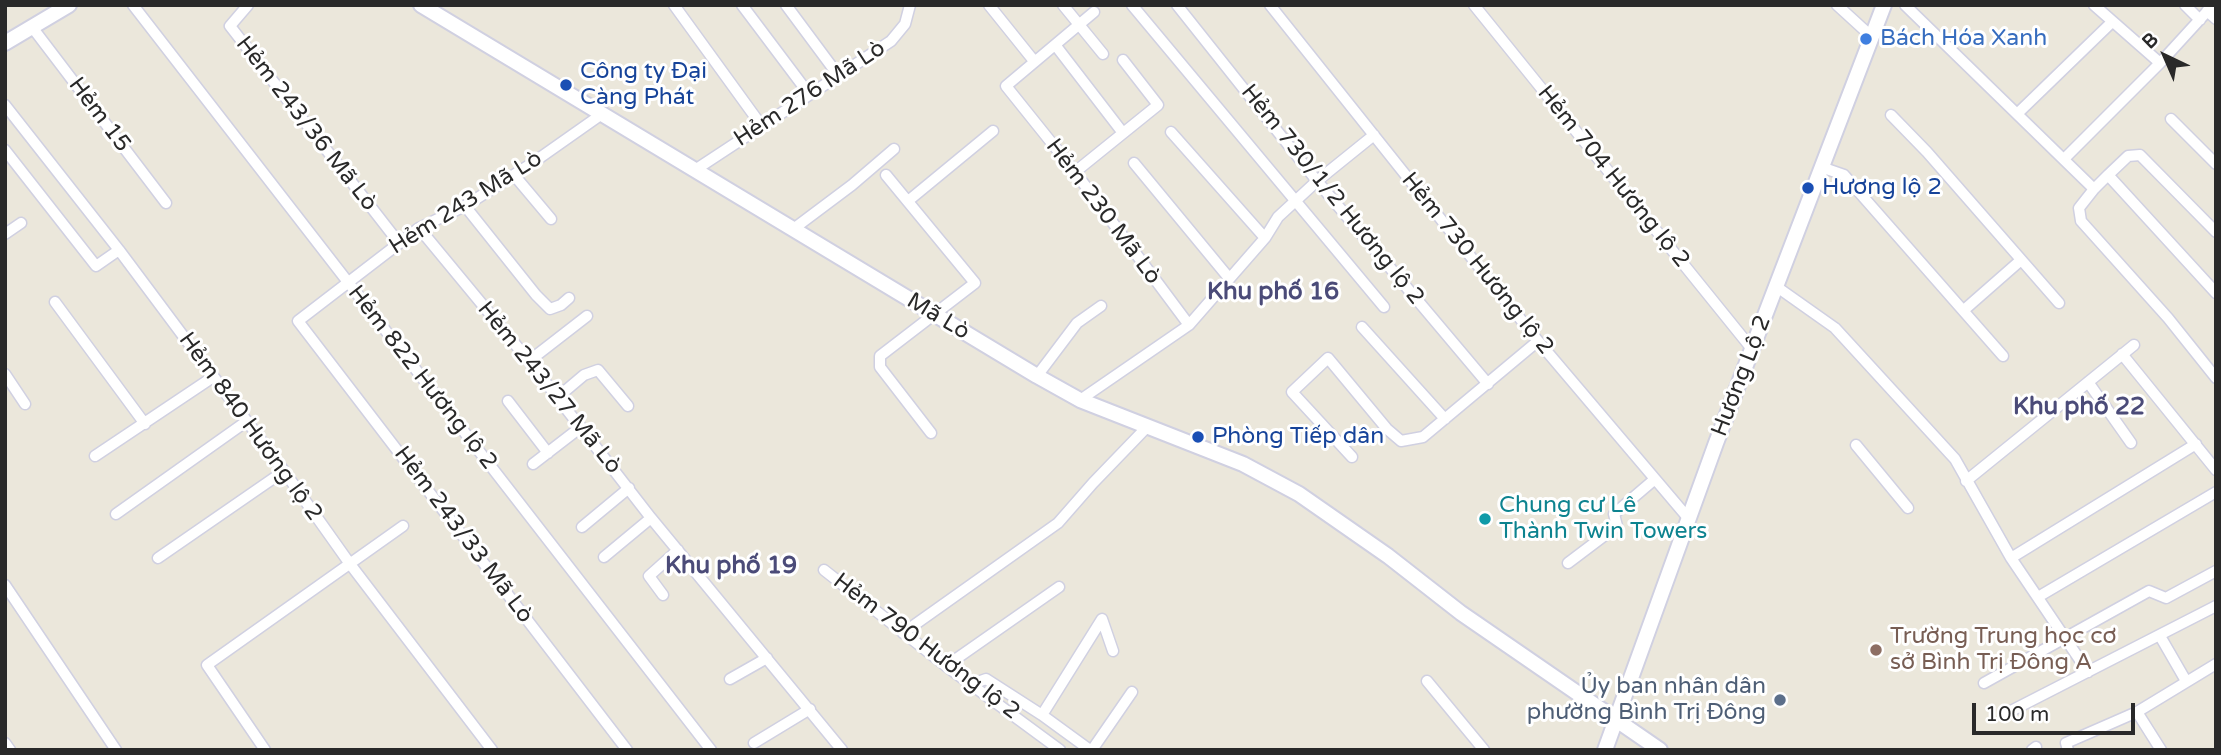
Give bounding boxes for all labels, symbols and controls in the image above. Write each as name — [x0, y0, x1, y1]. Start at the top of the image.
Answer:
north arrow — [2130, 21, 2200, 91]
place label: Bách Hóa Xanh — [1880, 25, 2047, 53]
text: B — [2138, 28, 2163, 53]
street label: Hẻm 243/36 Mã Lò — [229, 31, 383, 217]
marker: Bách Hóa Xanh — [1858, 31, 1874, 47]
street label: Hẻm 276 Mã Lò — [729, 35, 891, 153]
place label: Công ty Đại Càng Phát — [580, 58, 707, 112]
street label: Hẻm 15 — [62, 72, 136, 158]
marker: Công ty Đại Càng Phát — [558, 77, 574, 93]
street label: Hẻm 730/1/2 Hương lộ 2 — [1235, 79, 1429, 311]
street label: Hẻm 704 Hương lộ 2 — [1531, 80, 1695, 274]
street label: Hẻm 230 Mã Lò — [1039, 134, 1167, 290]
street label: Hẻm 243 Mã Lò — [385, 145, 547, 261]
street label: Hẻm 730 Hương lộ 2 — [1395, 167, 1559, 361]
place label: Hương lộ 2 — [1822, 174, 1942, 202]
marker: Hương lộ 2 — [1800, 180, 1816, 196]
district label: Khu phố 16 — [1207, 279, 1339, 307]
street label: Hẻm 822 Hương lộ 2 — [341, 280, 503, 476]
street label: Mã Lò — [902, 288, 974, 346]
street label: Hẻm 243/27 Mã Lò — [471, 296, 627, 480]
street label: Hương Lộ 2 — [1706, 312, 1778, 440]
street label: Hẻm 840 Hương lộ 2 — [172, 327, 328, 527]
district label: Khu phố 22 — [2013, 394, 2145, 422]
place label: Phòng Tiếp dân — [1212, 423, 1384, 451]
marker: Phòng Tiếp dân — [1190, 429, 1206, 445]
street label: Hẻm 243/33 Mã Lò — [388, 441, 538, 629]
place label: Chung cư Lê Thành Twin Towers — [1499, 492, 1707, 546]
marker: Chung cư Lê Thành Twin Towers — [1477, 511, 1493, 527]
district label: Khu phố 19 — [665, 553, 797, 581]
street label: Hẻm 790 Hương lộ 2 — [827, 568, 1025, 726]
place label: Trường Trung học cơ sở Bình Trị Đông A — [1890, 623, 2116, 677]
marker: Trường Trung học cơ sở Bình Trị Đông A — [1868, 642, 1884, 658]
place label: Ủy ban nhân dân phường Bình Trị Đông — [1527, 673, 1766, 727]
scale bar — [1976, 688, 2139, 732]
marker: Ủy ban nhân dân phường Bình Trị Đông — [1772, 692, 1788, 708]
text: 100 m — [1985, 702, 2049, 727]

